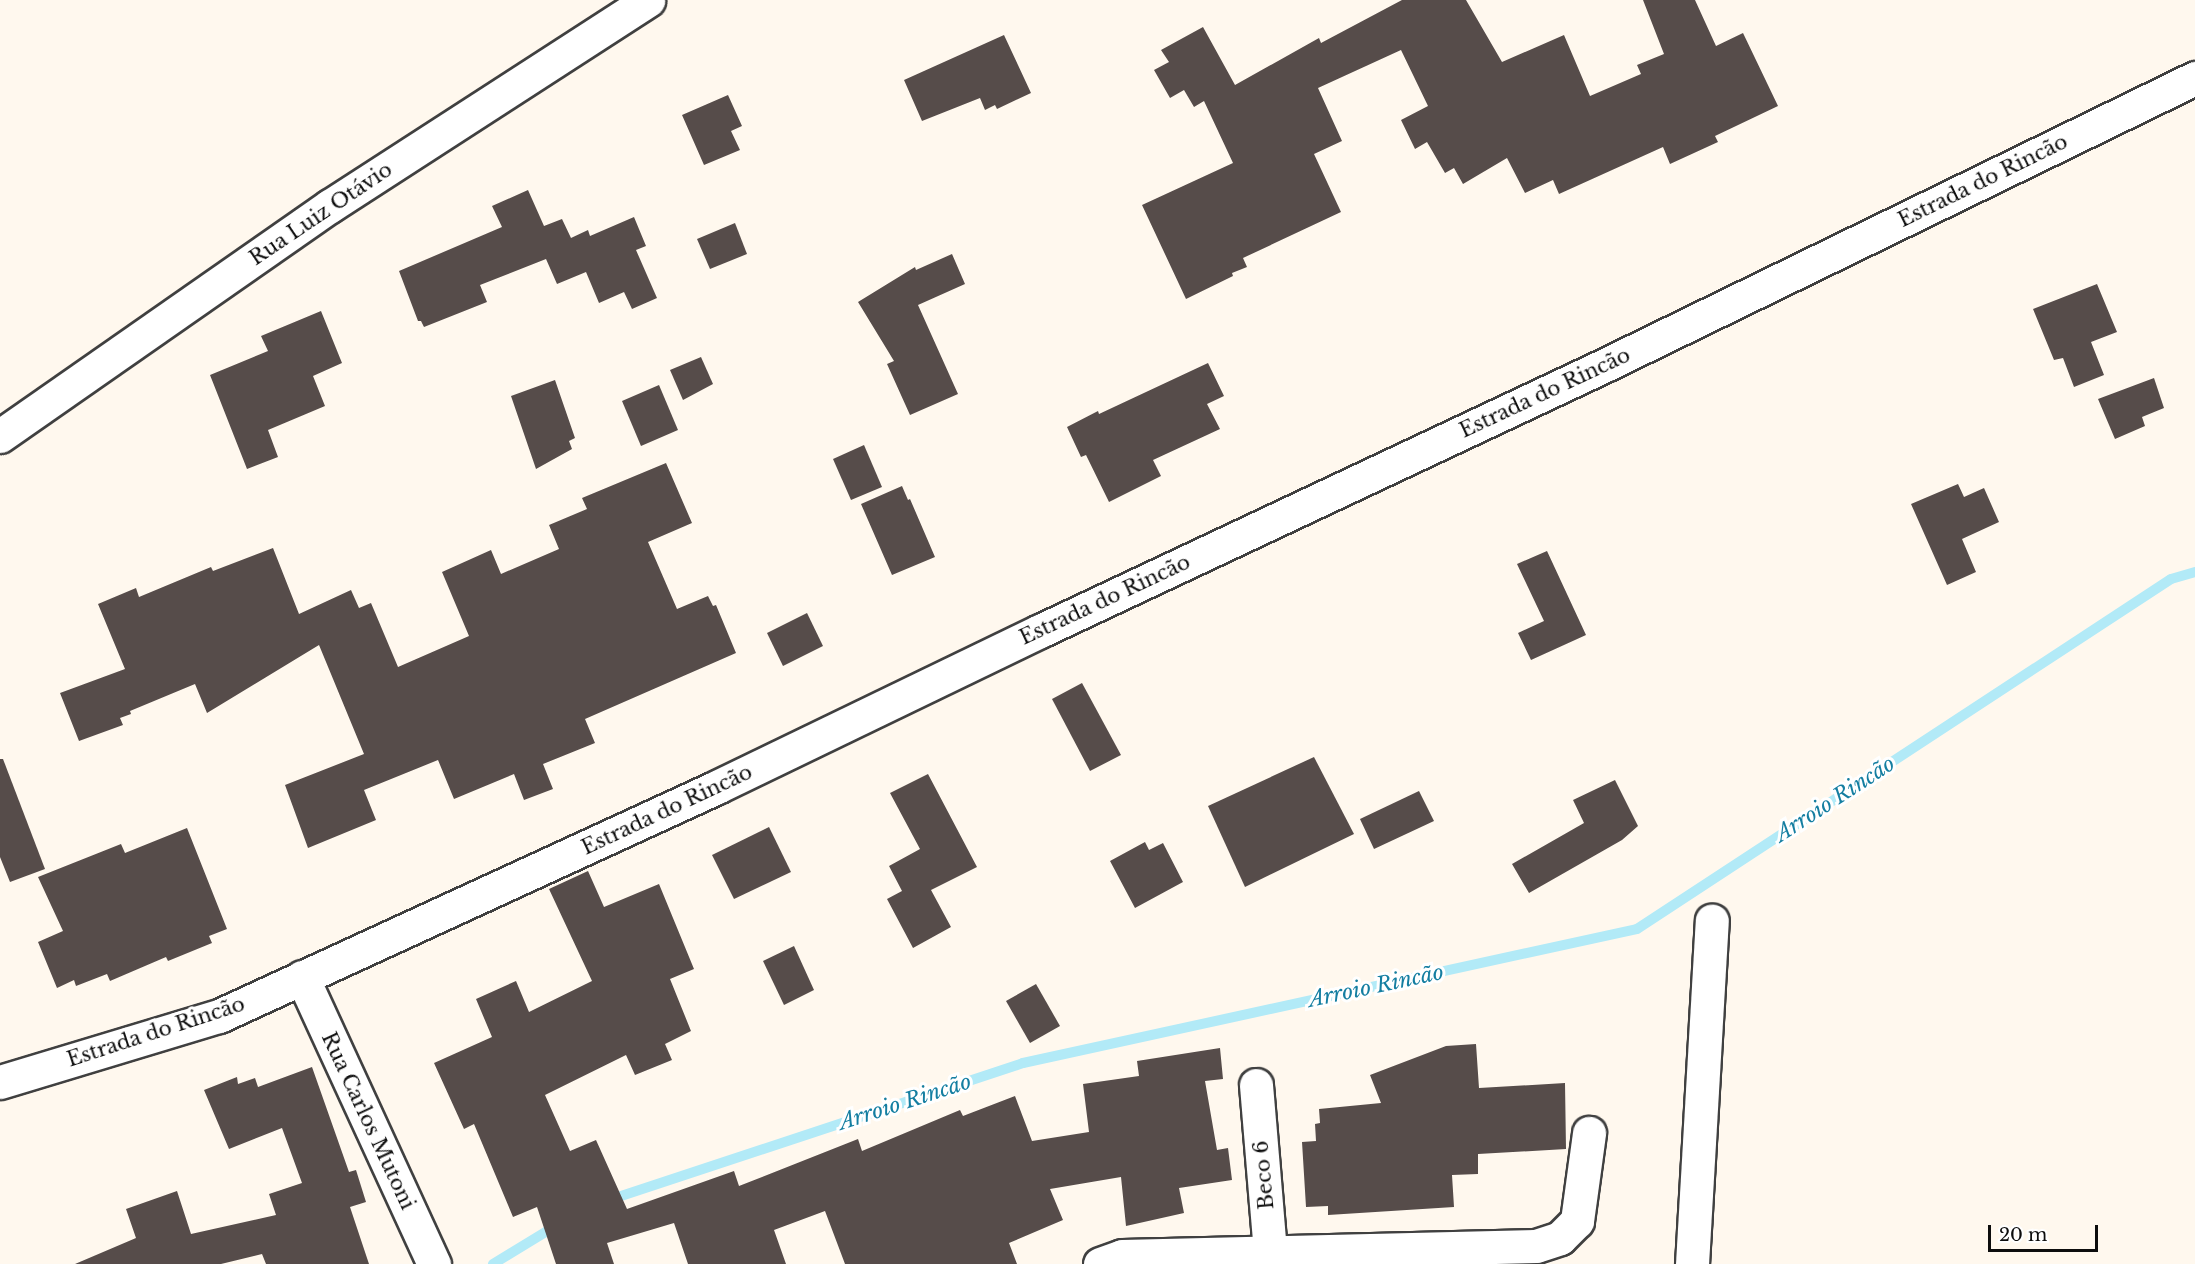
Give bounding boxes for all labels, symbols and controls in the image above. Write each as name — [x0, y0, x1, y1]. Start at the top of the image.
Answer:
street label: Estrada do Rincão — [1894, 130, 2072, 232]
street label: Rua Luiz Otávio — [245, 157, 397, 271]
street label: Estrada do Rincão — [1456, 343, 1634, 443]
street label: Estrada do Rincão — [1016, 550, 1194, 650]
water label: Arroio Rincão — [1770, 751, 1900, 847]
street label: Estrada do Rincão — [578, 760, 756, 860]
water label: Arroio Rincão — [1306, 959, 1446, 1013]
street label: Estrada do Rincão — [64, 992, 248, 1072]
street label: Rua Carlos Mutoni — [316, 1028, 420, 1214]
water label: Arroio Rincão — [836, 1069, 974, 1135]
street label: Beco 6 — [1249, 1139, 1279, 1211]
scale bar — [1991, 1213, 2100, 1251]
text: 20 m — [1999, 1224, 2047, 1246]

